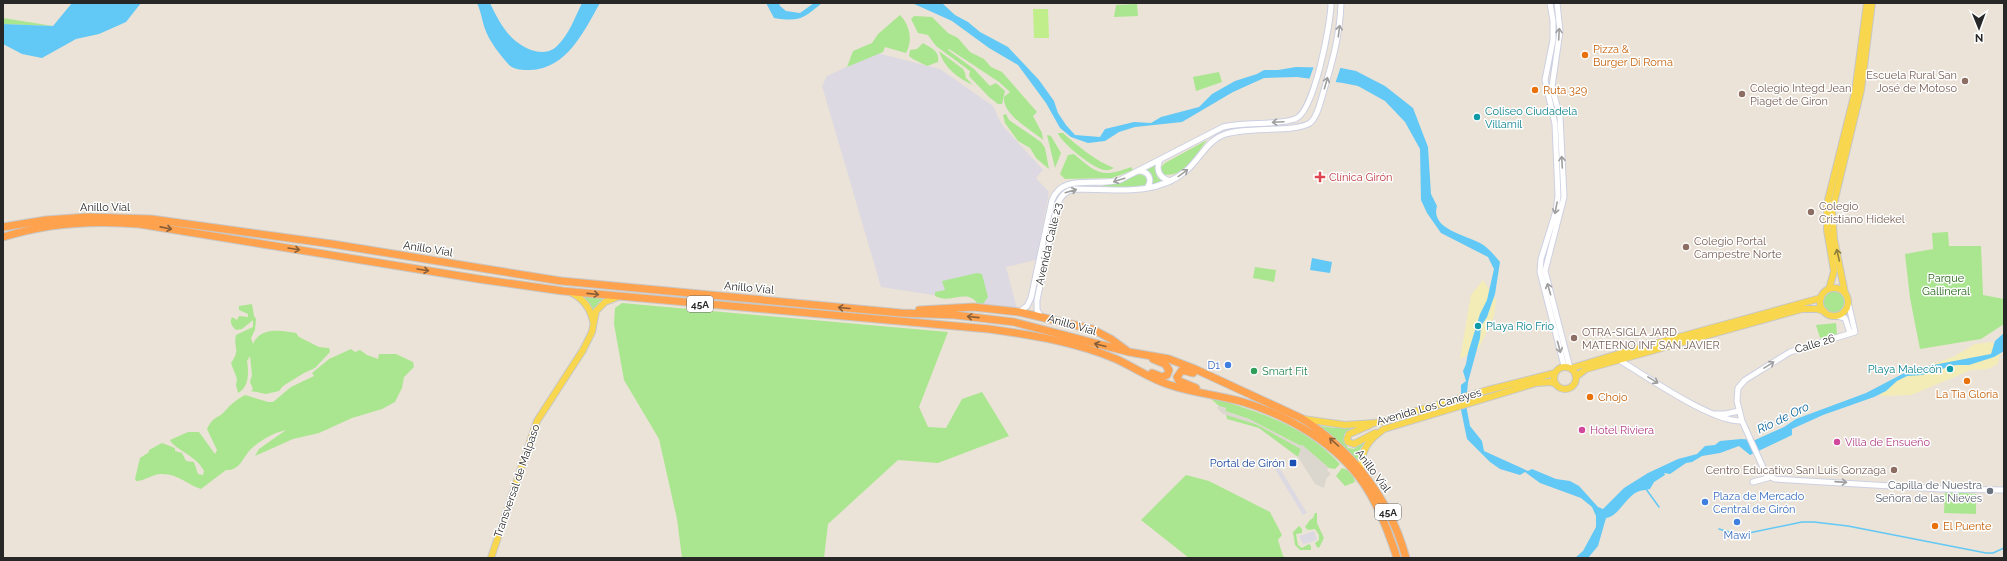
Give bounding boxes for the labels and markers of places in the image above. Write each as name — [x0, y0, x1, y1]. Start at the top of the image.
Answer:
place label: Pizza & Burger Di Roma — [1593, 43, 1673, 69]
marker: Pizza & Burger Di Roma — [1580, 50, 1590, 60]
place label: Escuela Rural San José de Motoso — [1866, 69, 1957, 95]
marker: Escuela Rural San José de Motoso — [1960, 76, 1970, 86]
place label: Colegio Integd Jean Piaget de Giron — [1750, 82, 1851, 108]
place label: Ruta 329 — [1543, 84, 1587, 97]
marker: Ruta 329 — [1530, 85, 1540, 95]
marker: Colegio Integd Jean Piaget de Giron — [1737, 89, 1747, 99]
place label: Coliseo Ciudadela Villamil — [1485, 105, 1577, 131]
marker: Coliseo Ciudadela Villamil — [1472, 112, 1482, 122]
marker: Clínica Girón — [1314, 171, 1326, 183]
place label: Clínica Girón — [1329, 171, 1393, 184]
place label: Colegio Cristiano Hidekel — [1819, 200, 1905, 226]
marker: Colegio Cristiano Hidekel — [1806, 207, 1816, 217]
place label: Colegio Portal Campestre Norte — [1694, 235, 1782, 261]
marker: Colegio Portal Campestre Norte — [1681, 242, 1691, 252]
place label: Playa Rio Frio — [1486, 320, 1554, 333]
marker: Playa Rio Frio — [1473, 321, 1483, 331]
place label: OTRA-SIGLA JARD MATERNO INF SAN JAVIER — [1582, 326, 1720, 352]
marker: OTRA-SIGLA JARD MATERNO INF SAN JAVIER — [1569, 333, 1579, 343]
place label: D1 — [1207, 359, 1220, 372]
marker: D1 — [1223, 360, 1233, 370]
place label: Playa Malecón — [1868, 363, 1942, 376]
marker: Playa Malecón — [1945, 364, 1955, 374]
place label: Smart Fit — [1262, 365, 1308, 378]
marker: Smart Fit — [1249, 366, 1259, 376]
marker: La Tia Gloria — [1962, 376, 1972, 386]
place label: La Tia Gloria — [1936, 388, 1998, 401]
place label: Chojo — [1598, 391, 1628, 404]
marker: Chojo — [1585, 392, 1595, 402]
place label: Hotel Riviera — [1590, 424, 1654, 437]
marker: Hotel Riviera — [1577, 425, 1587, 435]
place label: Villa de Ensueño — [1845, 436, 1931, 449]
marker: Villa de Ensueño — [1832, 437, 1842, 447]
place label: Portal de Girón — [1210, 457, 1285, 470]
marker: Portal de Girón — [1288, 458, 1298, 468]
place label: Centro Educativo San Luis Gonzaga — [1706, 464, 1886, 477]
marker: Centro Educativo San Luis Gonzaga — [1889, 465, 1899, 475]
place label: Capilla de Nuestra Señora de las Nieves — [1875, 479, 1982, 505]
marker: Capilla de Nuestra Señora de las Nieves — [1985, 486, 1995, 496]
place label: Plaza de Mercado Central de Girón — [1713, 490, 1805, 516]
marker: Plaza de Mercado Central de Girón — [1700, 497, 1710, 507]
marker: Mawi — [1732, 517, 1742, 527]
place label: El Puente — [1943, 520, 1992, 533]
marker: El Puente — [1930, 521, 1940, 531]
place label: Mawi — [1724, 529, 1750, 542]

